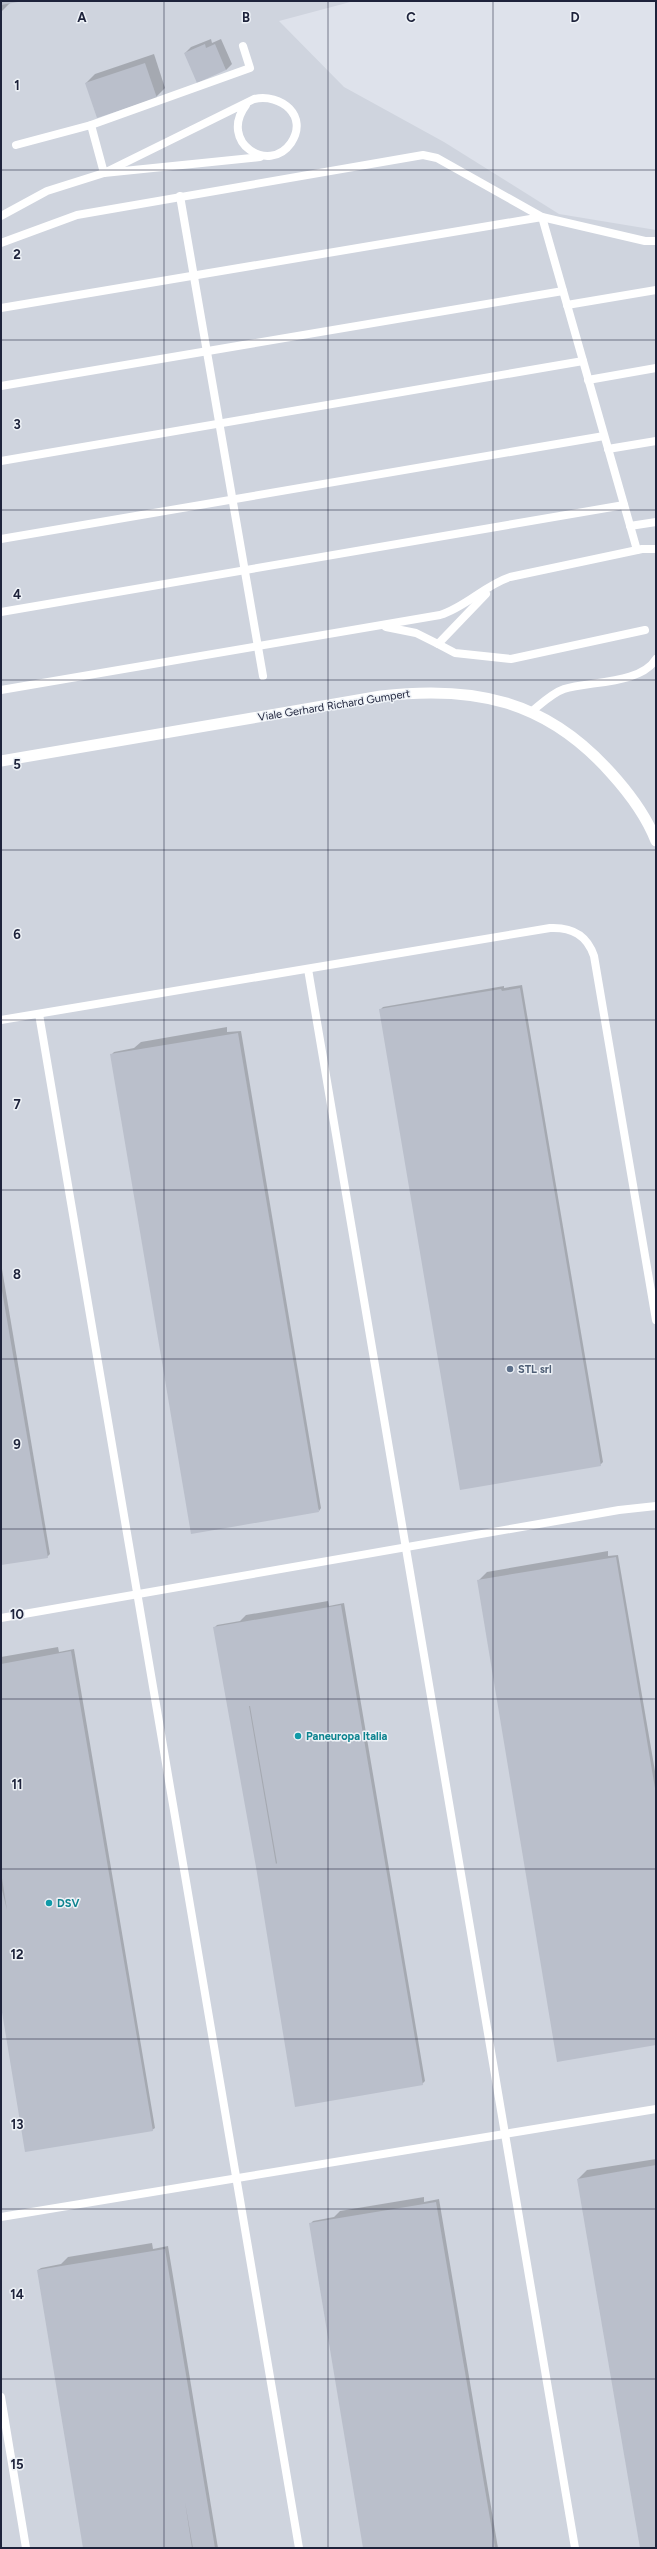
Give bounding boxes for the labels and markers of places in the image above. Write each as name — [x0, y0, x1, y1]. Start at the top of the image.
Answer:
place label: STL srl — [518, 1363, 552, 1376]
marker: STL srl — [505, 1364, 515, 1374]
place label: Paneuropa Italia — [306, 1730, 388, 1743]
marker: Paneuropa Italia — [293, 1731, 303, 1741]
place label: DSV — [57, 1897, 79, 1910]
marker: DSV — [44, 1898, 54, 1908]

